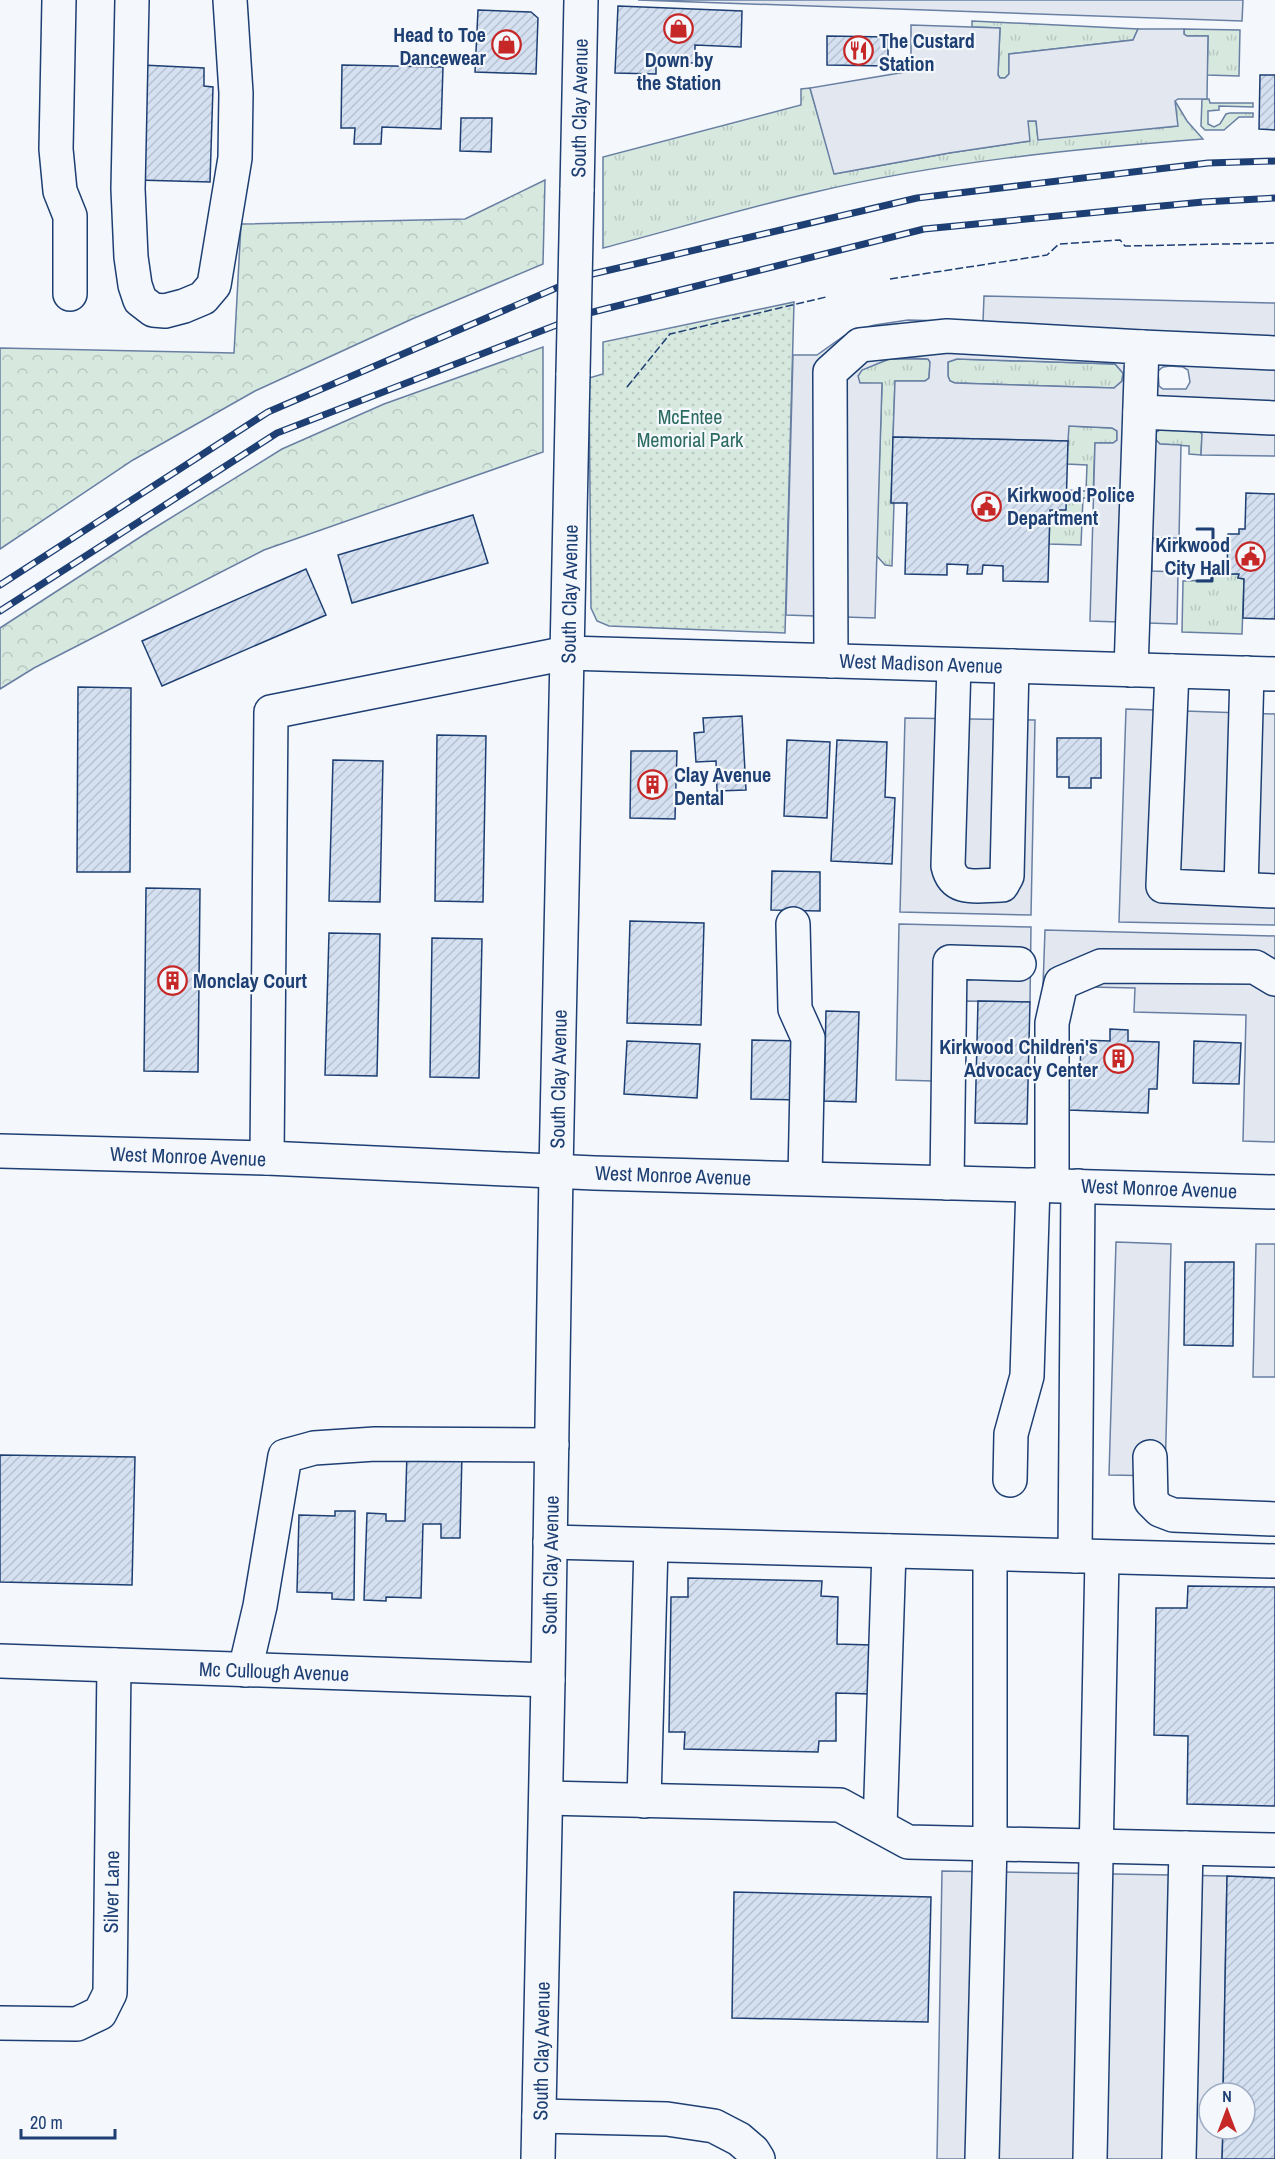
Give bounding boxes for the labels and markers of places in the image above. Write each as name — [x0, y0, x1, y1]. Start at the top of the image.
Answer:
shop icon: Down by the Station — [663, 12, 695, 44]
place label: Head to Toe Dancewear — [393, 21, 487, 71]
place label: The Custard Station — [879, 27, 975, 77]
shop icon: Head to Toe Dancewear — [491, 29, 523, 61]
restaurant icon: The Custard Station — [842, 35, 874, 67]
place label: Down by the Station — [637, 46, 721, 96]
place label: Kirkwood Police Department — [1007, 481, 1135, 531]
public building icon: Kirkwood Police Department — [970, 490, 1002, 522]
place label: Kirkwood City Hall — [1155, 531, 1230, 581]
public building icon: Kirkwood City Hall — [1235, 540, 1267, 572]
place label: Clay Avenue Dental — [674, 761, 771, 811]
building icon: Clay Avenue Dental — [637, 769, 669, 801]
building icon: Monclay Court — [156, 964, 188, 996]
place label: Monclay Court — [193, 967, 307, 994]
place label: Kirkwood Children's Advocacy Center — [939, 1033, 1099, 1083]
building icon: Kirkwood Children's Advocacy Center — [1103, 1042, 1135, 1074]

